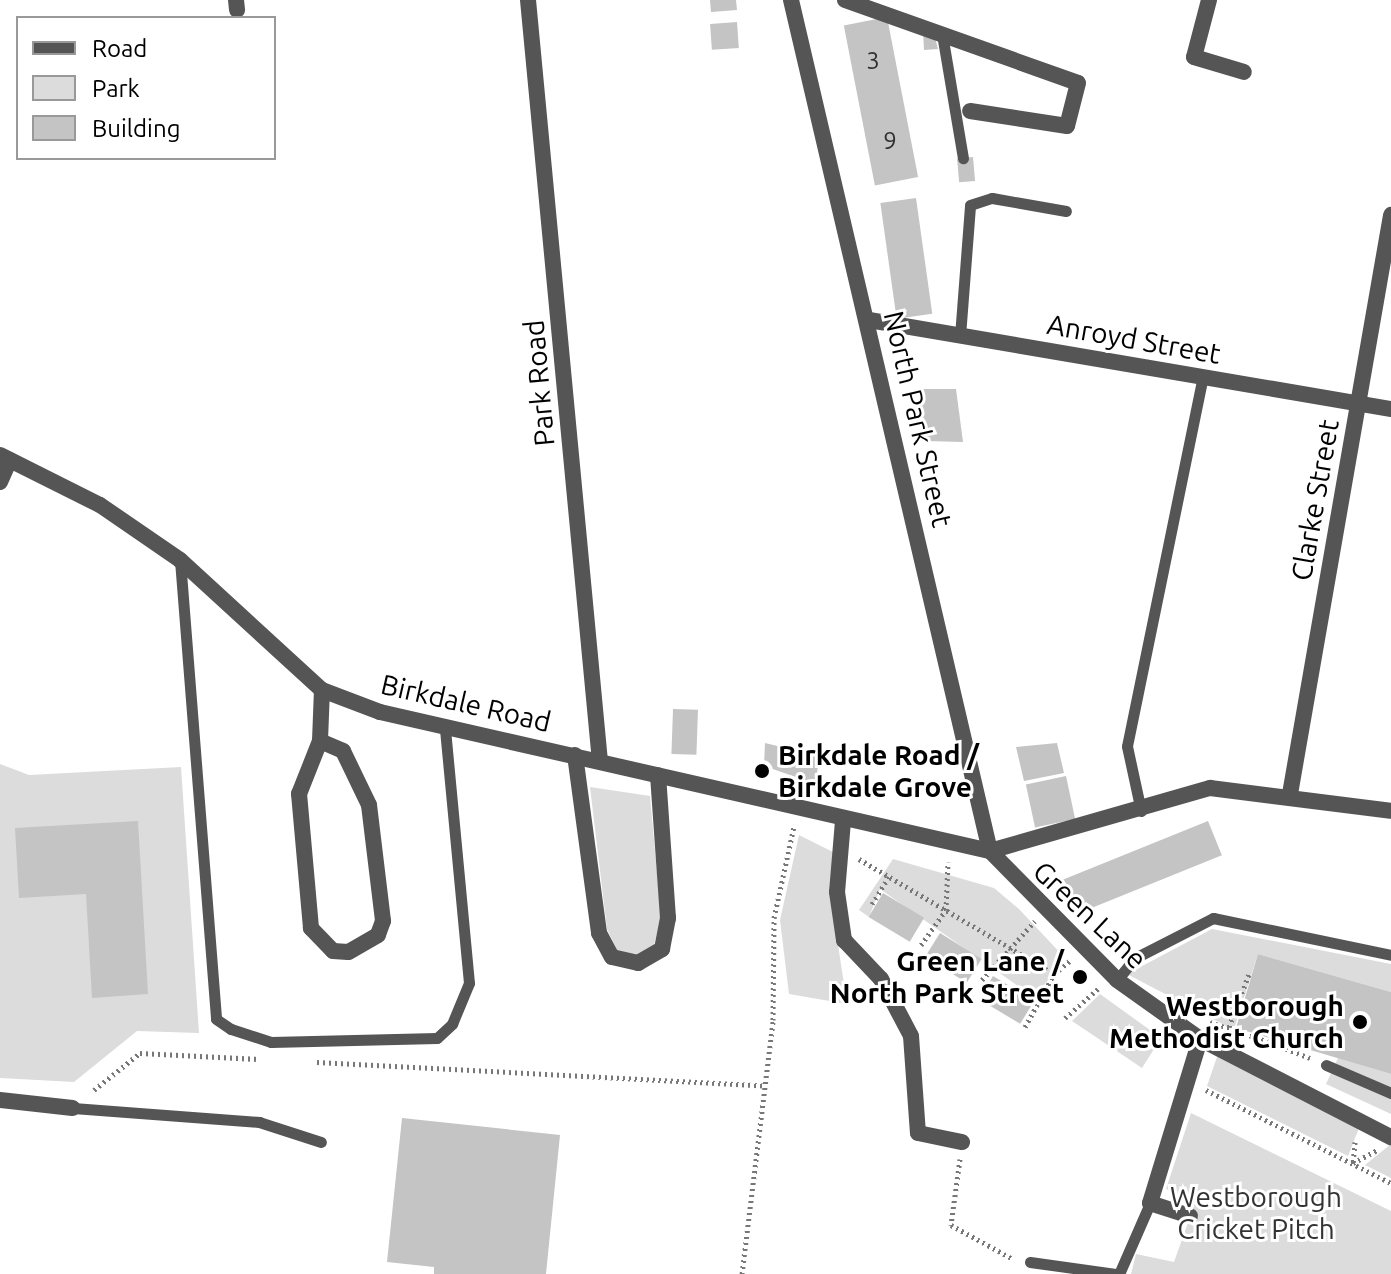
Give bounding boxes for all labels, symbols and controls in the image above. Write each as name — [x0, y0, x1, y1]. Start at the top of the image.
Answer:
legend — [16, 16, 276, 160]
text: Road — [92, 35, 147, 62]
house number: 3 — [866, 47, 880, 75]
text: Park — [92, 75, 140, 102]
text: Building — [92, 115, 180, 142]
house number: 9 — [883, 127, 897, 155]
street label: Anroyd Street — [1045, 307, 1223, 371]
street label: North Park Street — [877, 308, 959, 530]
street label: Park Road — [517, 318, 561, 448]
street label: Clarke Street — [1284, 417, 1346, 583]
street label: Birkdale Road — [378, 667, 554, 739]
place label: Birkdale Road / Birkdale Grove — [778, 738, 979, 804]
marker: Birkdale Road / Birkdale Grove — [753, 762, 771, 780]
street label: Green Lane — [1026, 854, 1154, 976]
place label: Green Lane / North Park Street — [830, 944, 1064, 1010]
marker: Green Lane / North Park Street — [1071, 968, 1089, 986]
place label: Westborough Methodist Church — [1109, 989, 1344, 1055]
marker: Westborough Methodist Church — [1351, 1013, 1369, 1031]
park label: Westborough Cricket Pitch — [1170, 1180, 1342, 1246]

